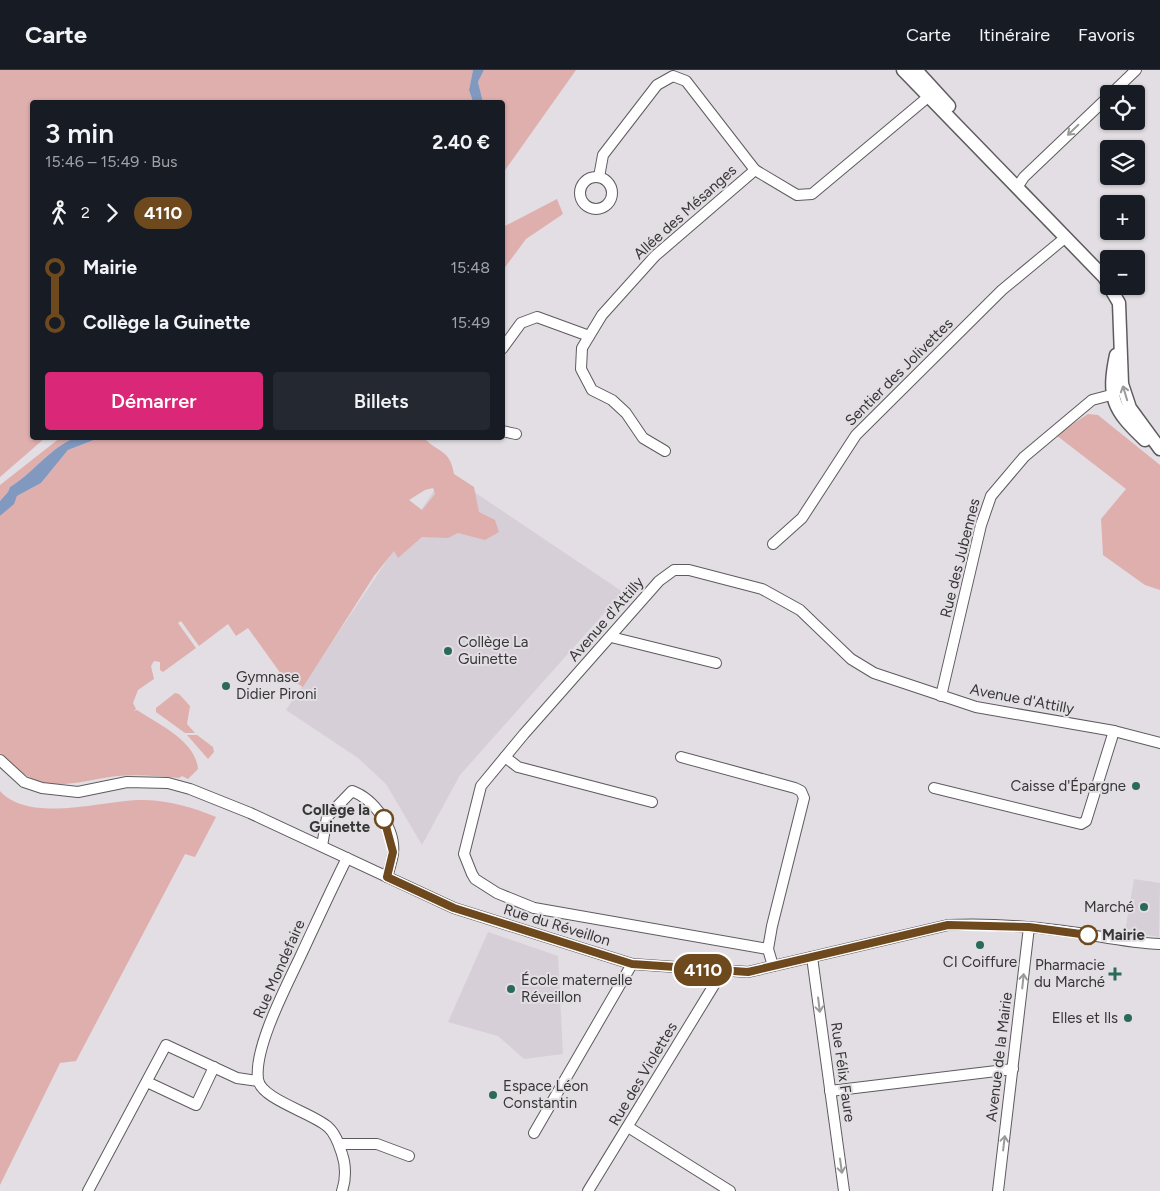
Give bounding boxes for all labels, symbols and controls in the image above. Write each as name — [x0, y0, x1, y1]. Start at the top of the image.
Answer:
text: Carte — [25, 20, 87, 49]
text: Carte — [906, 24, 951, 46]
text: Itinéraire — [979, 24, 1050, 46]
text: Favoris — [1078, 24, 1135, 46]
map controls — [1100, 85, 1145, 295]
button: locate — [1100, 85, 1145, 130]
text: 3 min — [45, 116, 114, 150]
one-way arrow — [1067, 124, 1080, 136]
text: 2.40 € — [432, 131, 490, 154]
button: layers — [1100, 140, 1145, 185]
text: 15:46 – 15:49 · Bus — [45, 152, 178, 171]
street label: Allée des Mésanges — [630, 161, 740, 263]
button: + — [1100, 195, 1145, 240]
icon: walk — [45, 199, 73, 227]
icon: forward — [98, 199, 126, 227]
text: 4110 — [144, 202, 182, 224]
text: 2 — [81, 203, 90, 222]
button: − — [1100, 250, 1145, 295]
text: Mairie — [83, 256, 137, 279]
text: 15:48 — [450, 258, 490, 277]
text: Collège la Guinette — [83, 311, 250, 334]
text: 15:49 — [451, 313, 490, 332]
street label: Sentier des Jolivettes — [841, 314, 957, 430]
button: Démarrer — [45, 372, 263, 430]
button: Billets — [273, 372, 490, 430]
one-way arrow — [1120, 385, 1130, 401]
street label: Rue des Jubennes — [936, 496, 984, 620]
street label: Avenue d'Attilly — [565, 573, 648, 665]
place label: Collège La Guinette — [458, 633, 528, 668]
marker: Collège La Guinette — [442, 645, 454, 657]
place label: Gymnase Didier Pironi — [236, 668, 317, 703]
marker: Gymnase Didier Pironi — [220, 680, 232, 692]
street label: Avenue d'Attilly — [968, 680, 1076, 718]
place label: Caisse d'Épargne — [1011, 777, 1126, 795]
marker: Caisse d'Épargne — [1130, 780, 1142, 792]
place label: Collège la Guinette — [302, 801, 371, 836]
marker: Collège la Guinette — [374, 809, 394, 829]
place label: Marché — [1084, 898, 1134, 916]
street label: Rue du Réveillon — [501, 900, 613, 950]
marker: Marché — [1138, 901, 1150, 913]
street label: Rue Mondefaire — [249, 917, 309, 1021]
marker: Mairie — [1078, 925, 1098, 945]
place label: Mairie — [1102, 926, 1145, 944]
marker: CI Coiffure — [974, 939, 986, 951]
place label: CI Coiffure — [943, 953, 1017, 971]
line badge: 4110 — [668, 954, 738, 986]
place label: Pharmacie du Marché — [1034, 956, 1105, 991]
text: 4110 — [684, 959, 722, 981]
marker: Pharmacie du Marché — [1109, 968, 1121, 980]
place label: École maternelle Réveillon — [521, 971, 633, 1006]
one-way arrow — [1018, 974, 1028, 990]
marker: École maternelle Réveillon — [505, 983, 517, 995]
street label: Avenue de la Mairie — [982, 991, 1016, 1123]
one-way arrow — [814, 997, 824, 1013]
place label: Elles et Ils — [1052, 1009, 1118, 1027]
marker: Elles et Ils — [1122, 1012, 1134, 1024]
street label: Rue des Violettes — [605, 1019, 681, 1129]
street label: Rue Félix Faure — [827, 1021, 859, 1123]
place label: Espace Léon Constantin — [503, 1077, 588, 1112]
marker: Espace Léon Constantin — [487, 1089, 499, 1101]
one-way arrow — [999, 1135, 1009, 1151]
one-way arrow — [836, 1158, 846, 1174]

